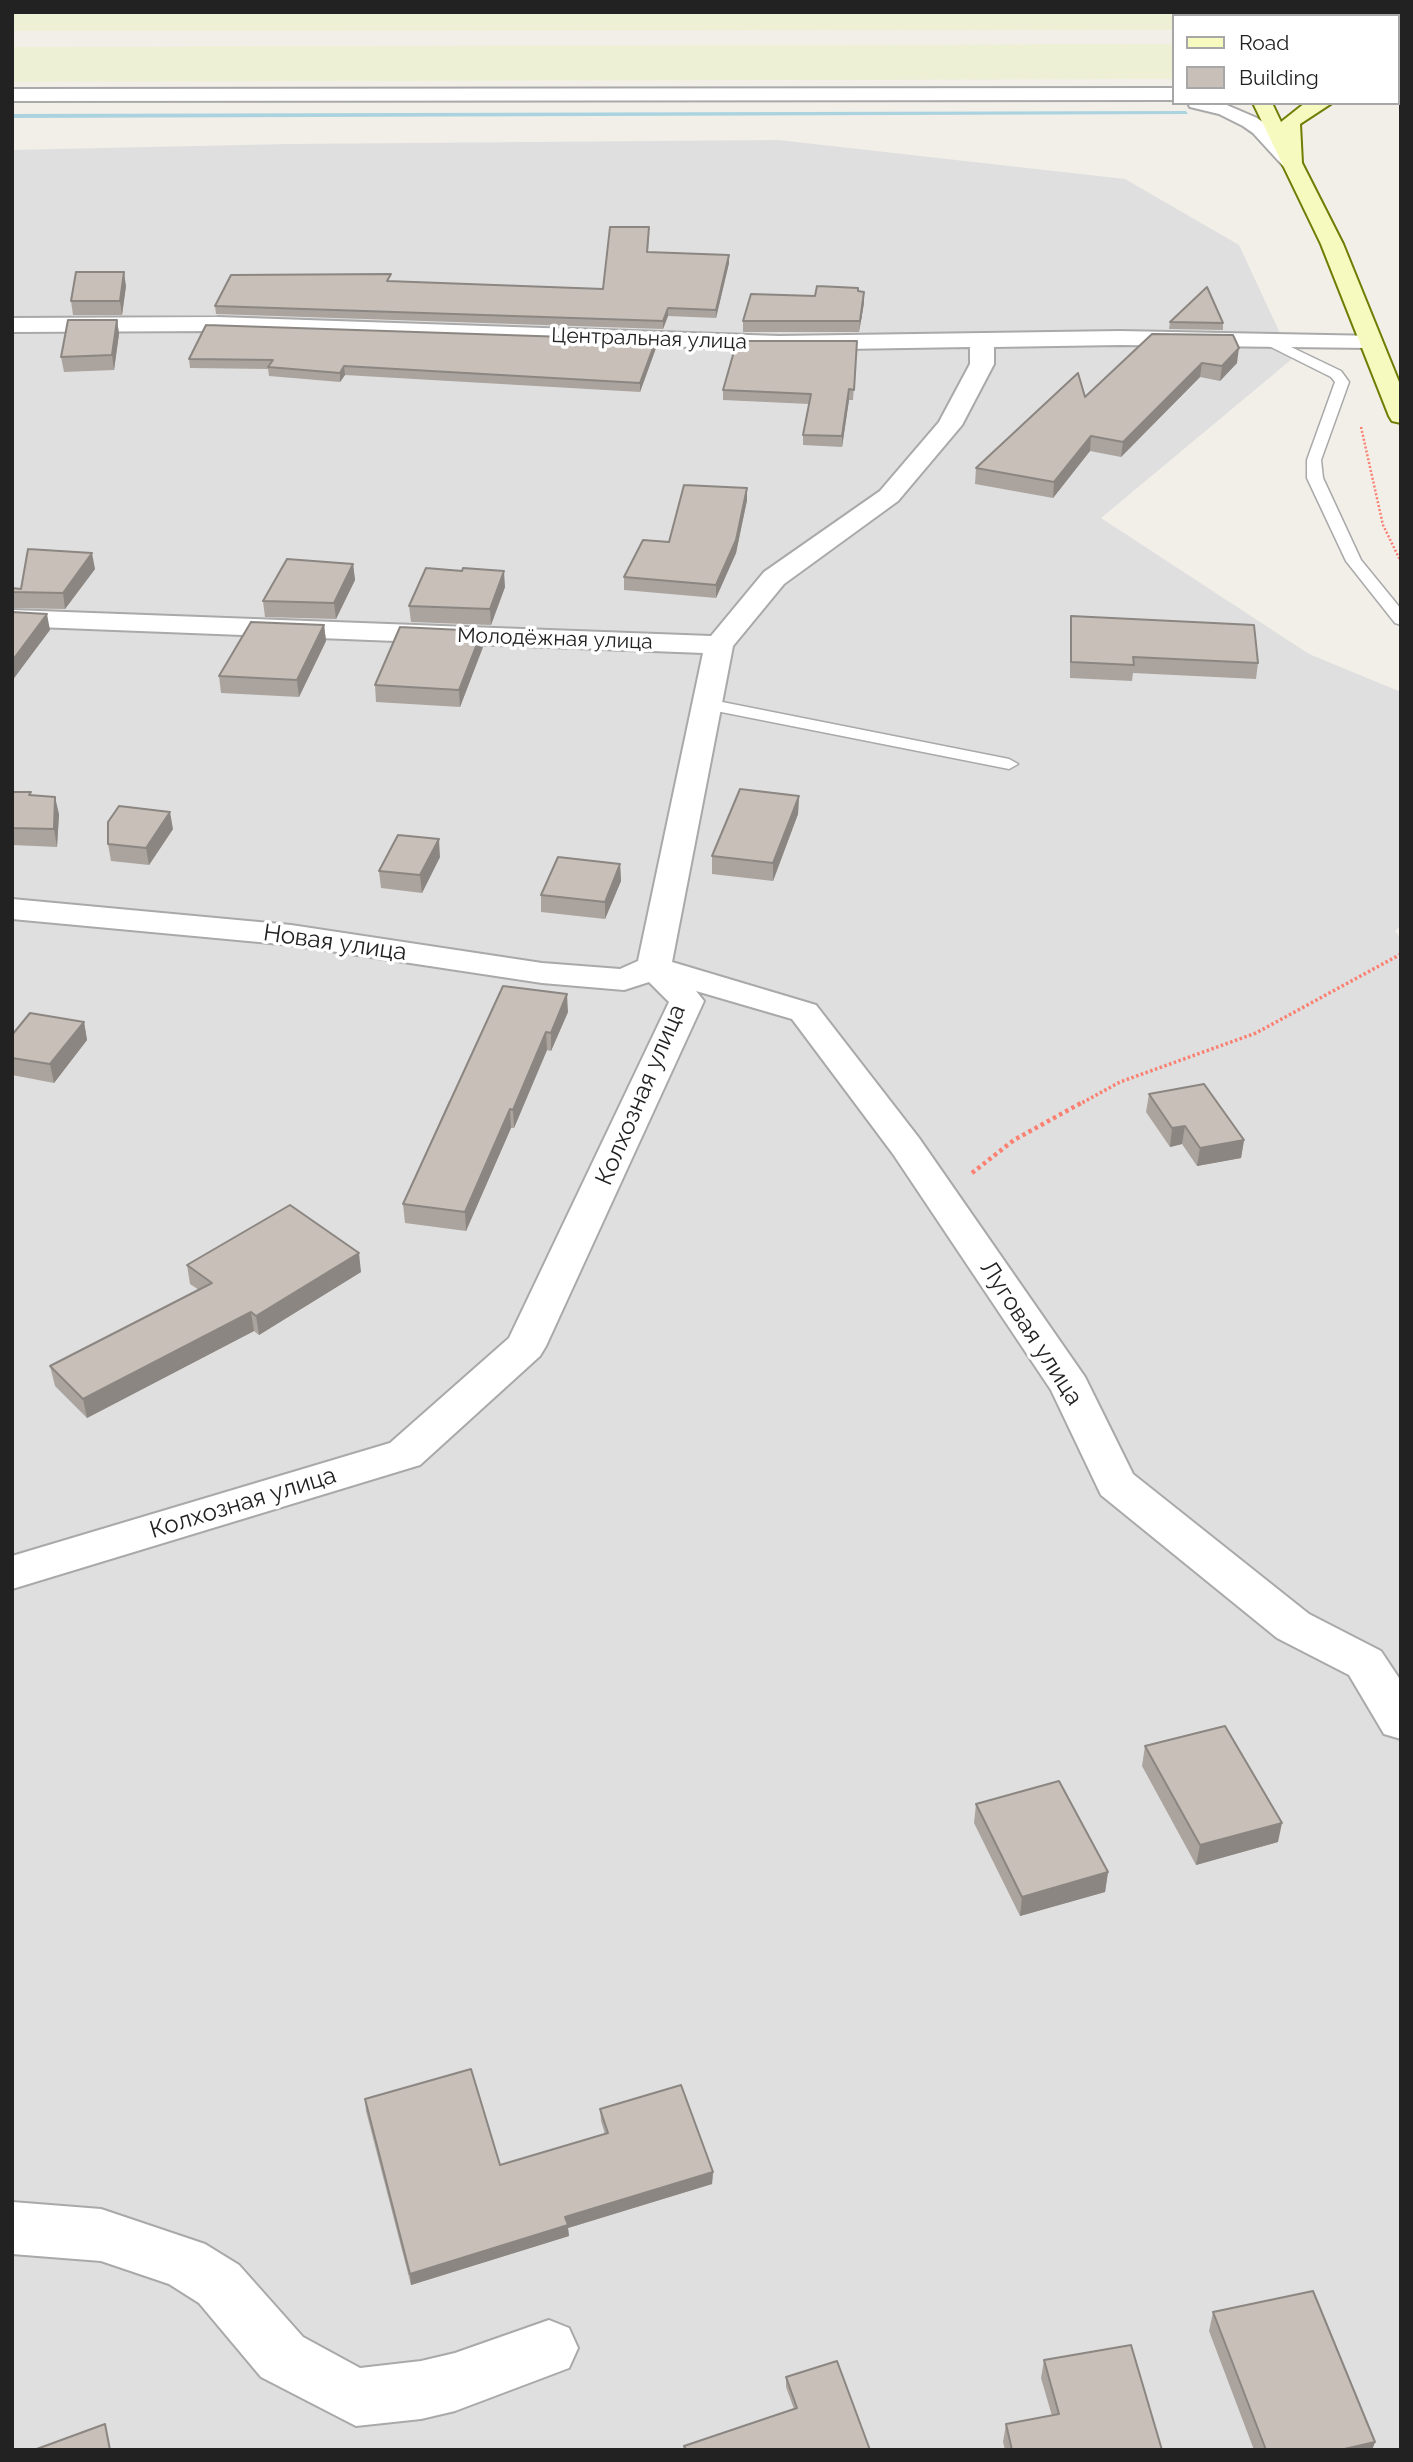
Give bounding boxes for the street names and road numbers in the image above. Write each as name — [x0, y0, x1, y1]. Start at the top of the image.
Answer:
street label: Центральная улица — [551, 323, 747, 355]
street label: Молодёжная улица — [457, 623, 653, 655]
street label: Новая улица — [262, 919, 408, 967]
street label: Колхозная улица — [590, 1000, 692, 1190]
street label: Луговая улица — [973, 1255, 1089, 1411]
street label: Колхозная улица — [146, 1461, 340, 1545]

